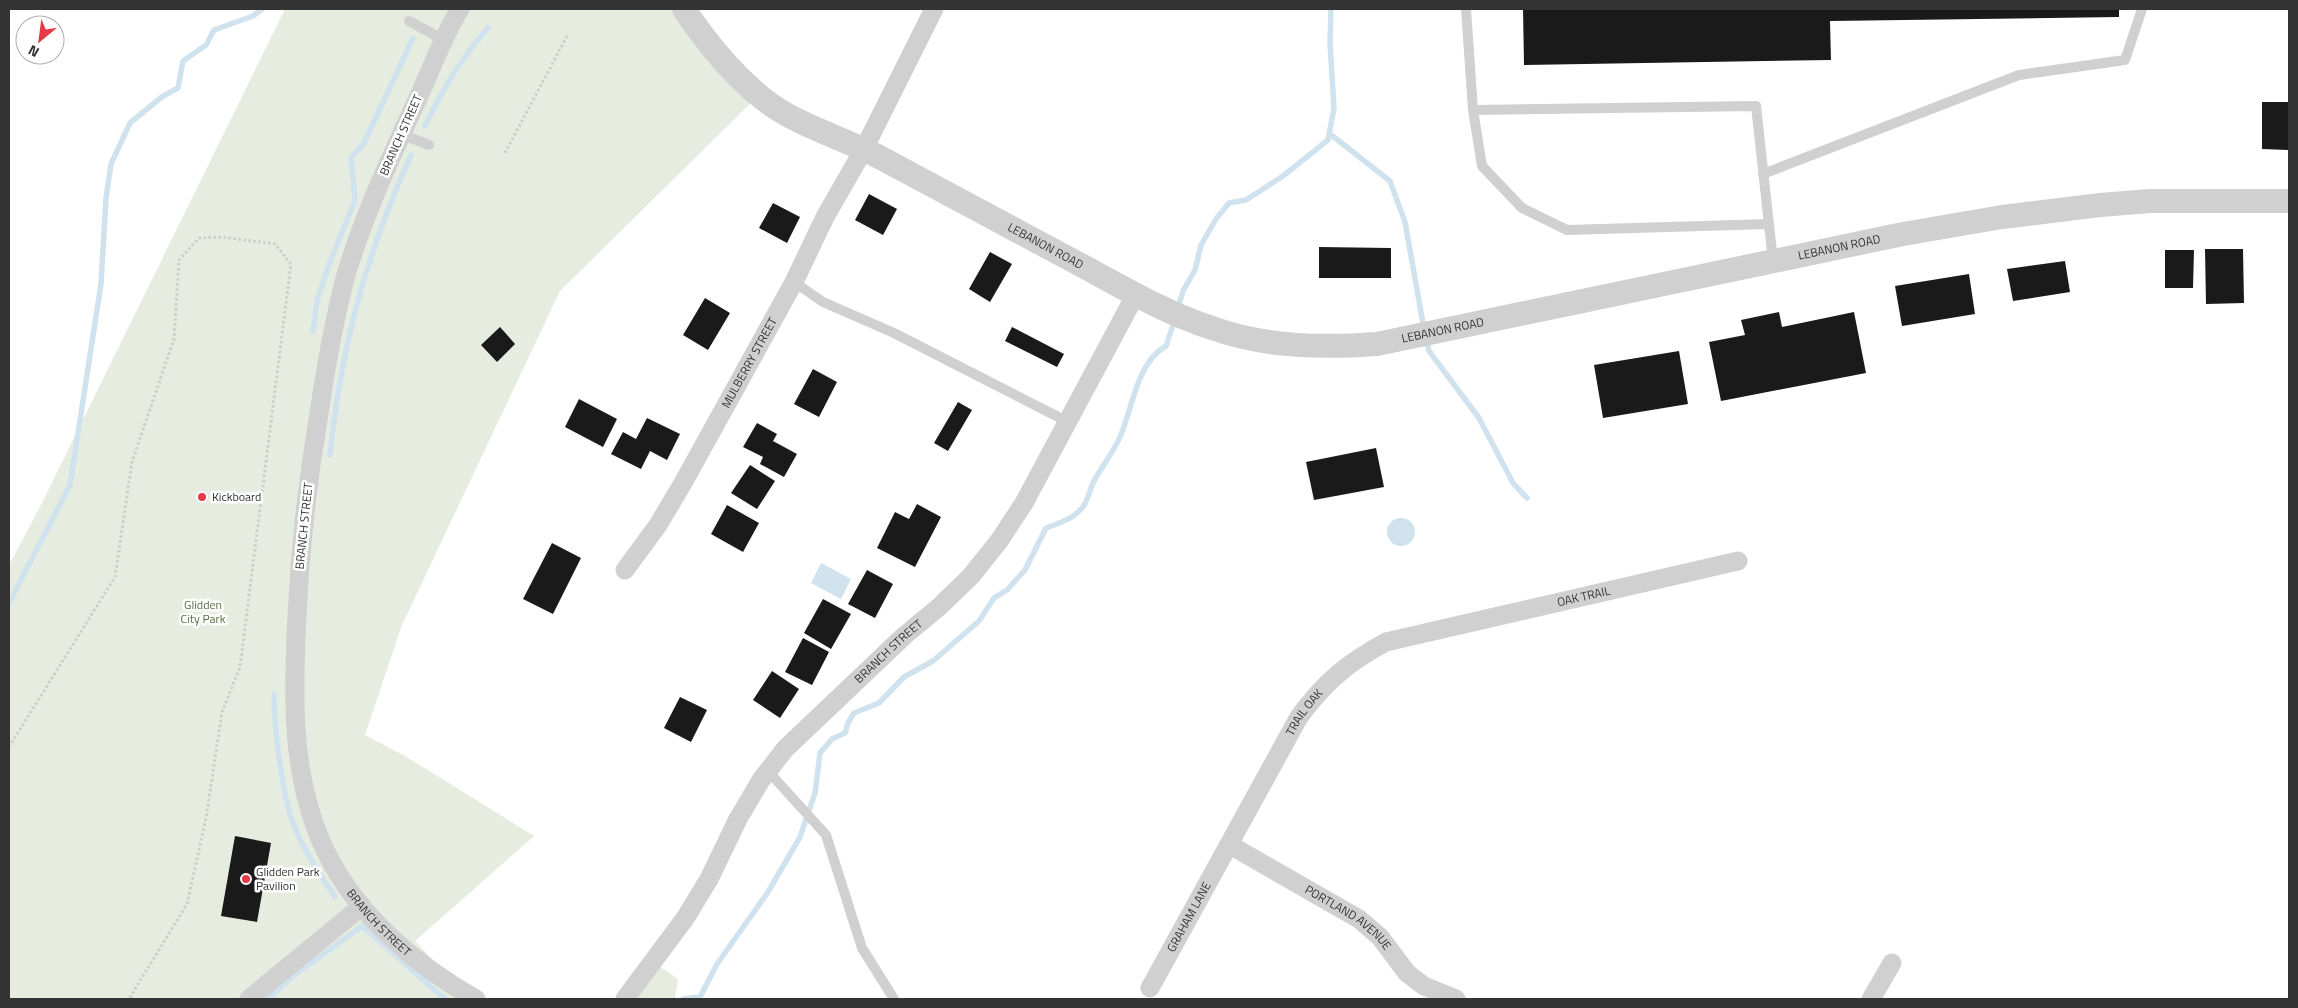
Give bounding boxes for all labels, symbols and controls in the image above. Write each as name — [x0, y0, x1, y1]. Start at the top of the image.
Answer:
north arrow — [15, 15, 65, 65]
text: N — [24, 40, 43, 63]
street label: BRANCH STREET — [374, 91, 427, 178]
street label: LEBANON ROAD — [1004, 217, 1087, 274]
street label: LEBANON ROAD — [1796, 229, 1882, 265]
street label: LEBANON ROAD — [1400, 312, 1486, 348]
street label: MULBERRY STREET — [716, 313, 782, 411]
street label: BRANCH STREET — [290, 481, 318, 570]
place label: Kickboard — [212, 487, 261, 506]
marker: Kickboard — [196, 491, 208, 503]
street label: OAK TRAIL — [1555, 581, 1612, 611]
park label: Glidden City Park — [181, 595, 226, 628]
street label: BRANCH STREET — [850, 614, 927, 688]
street label: TRAIL OAK — [1281, 684, 1327, 739]
place label: Glidden Park Pavilion — [256, 862, 320, 895]
marker: Glidden Park Pavilion — [240, 873, 252, 885]
street label: GRAHAM LANE — [1162, 878, 1216, 955]
street label: PORTLAND AVENUE — [1301, 880, 1397, 954]
street label: BRANCH STREET — [342, 885, 416, 961]

